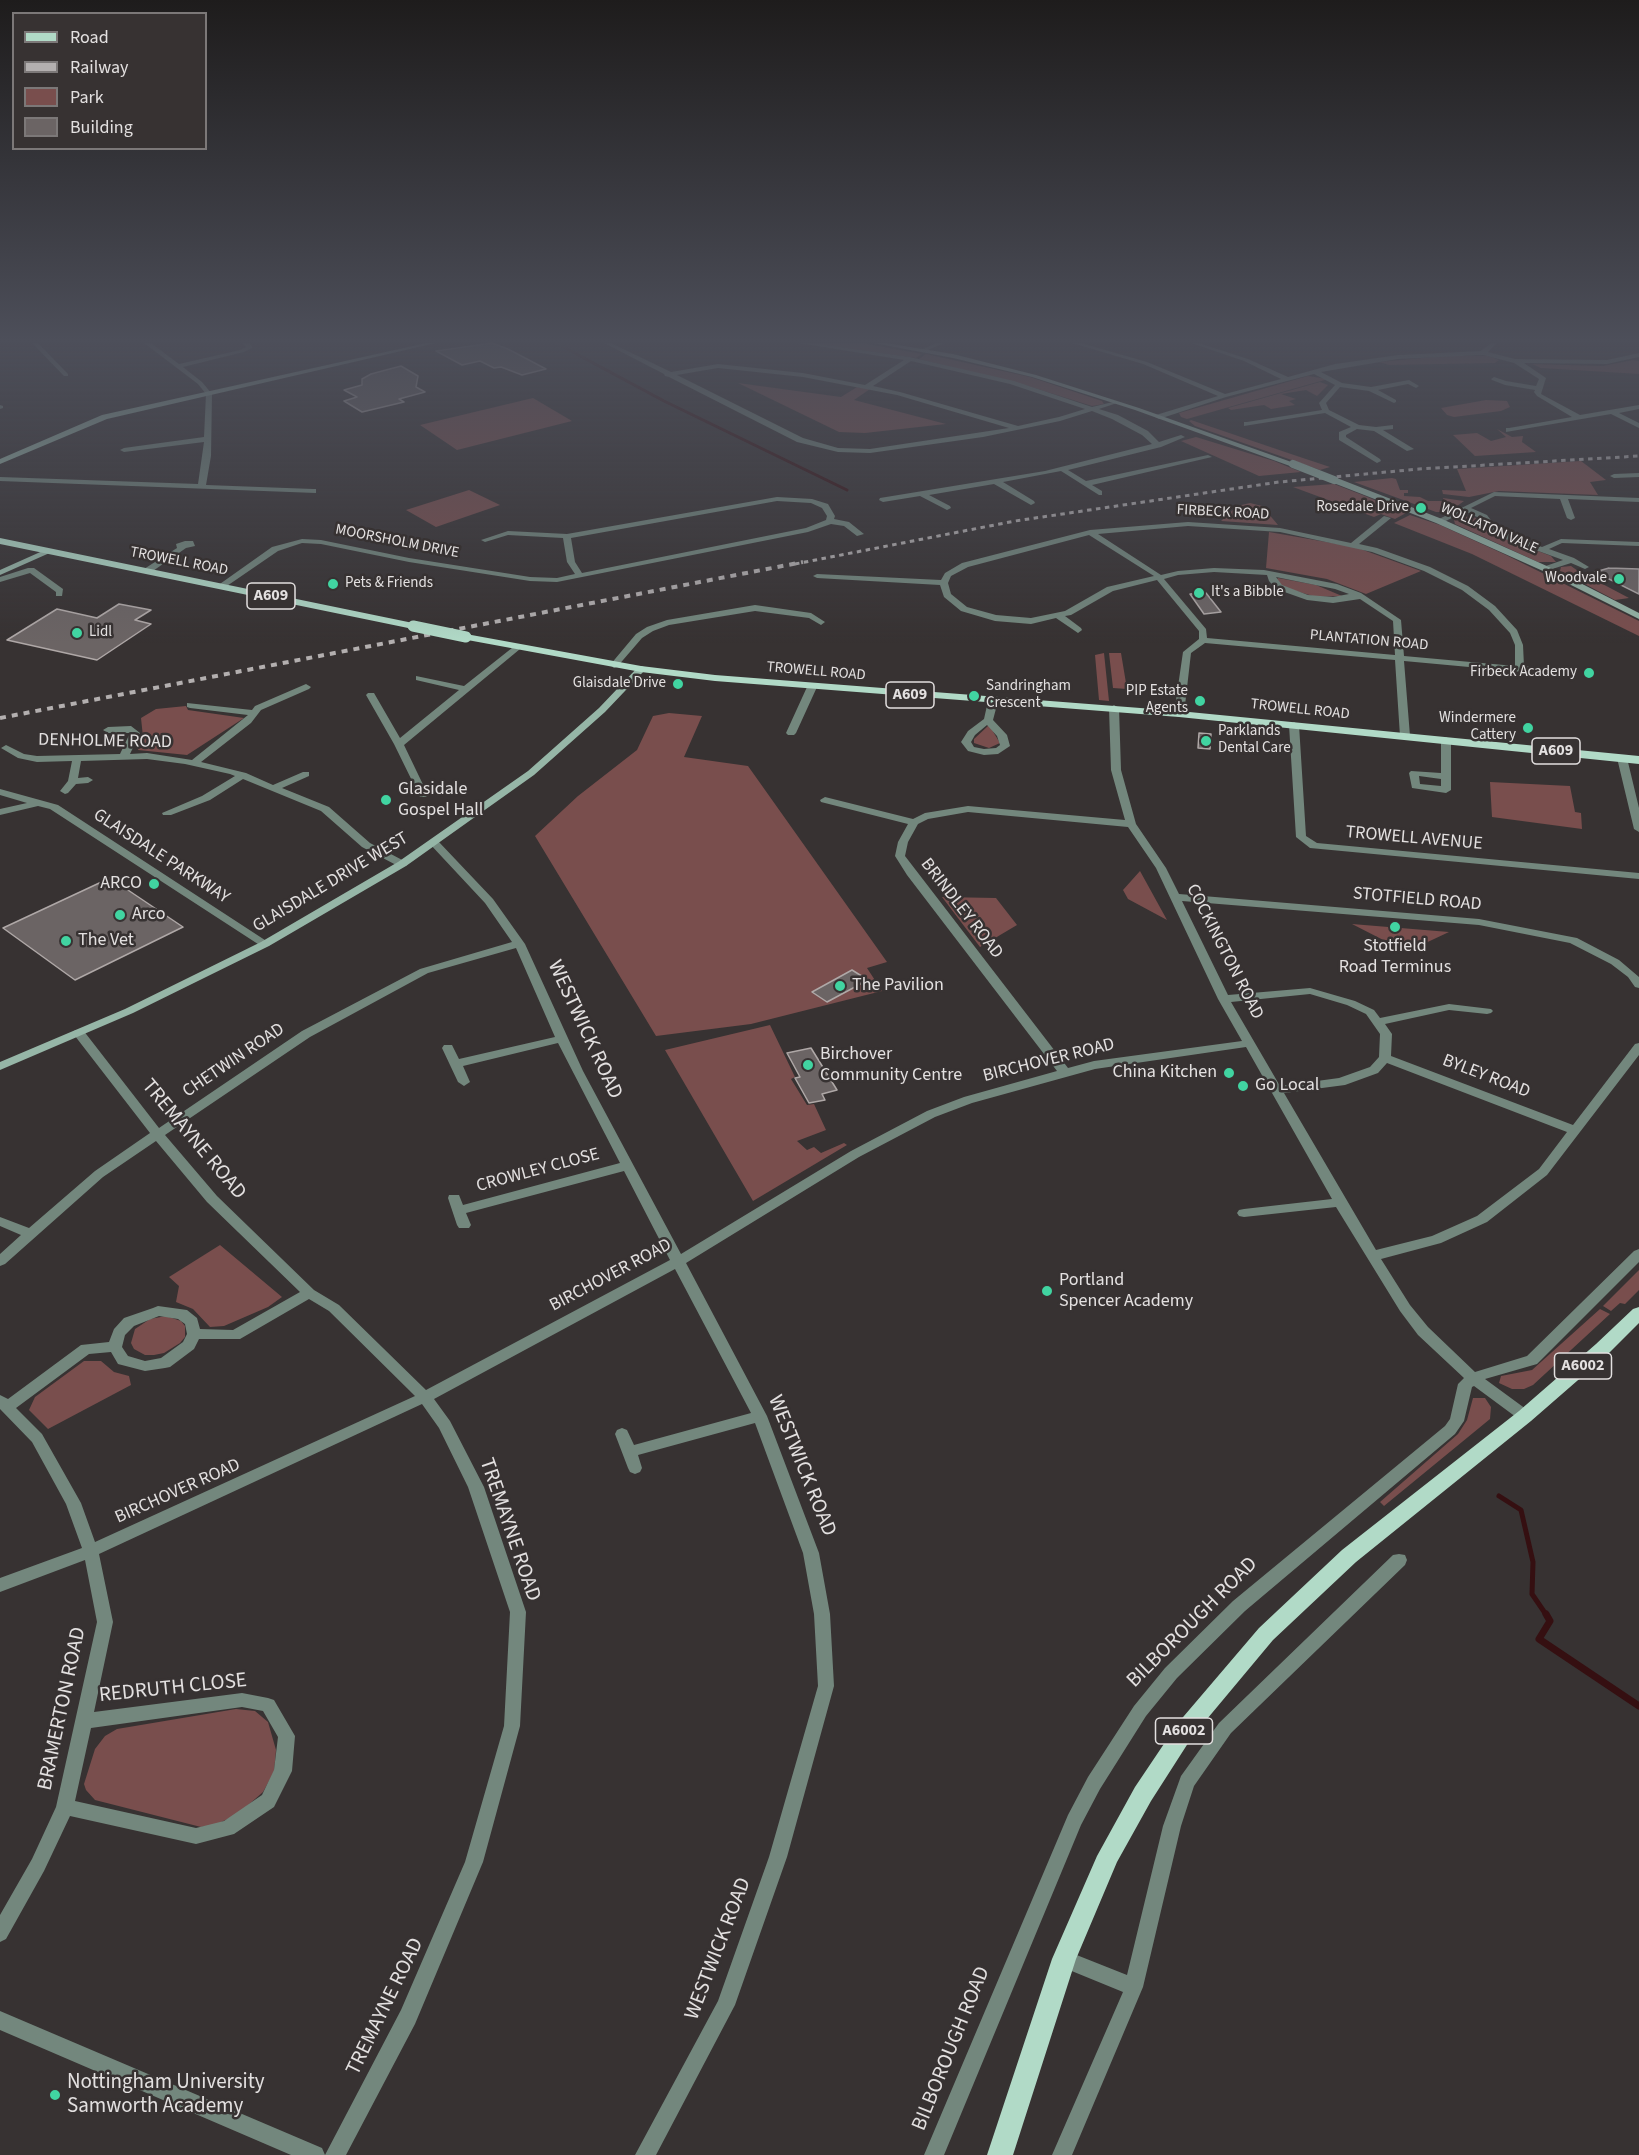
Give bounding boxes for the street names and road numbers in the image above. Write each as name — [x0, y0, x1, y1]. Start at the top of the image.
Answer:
street label: WOLLATON VALE — [1437, 499, 1541, 559]
street label: FIRBECK ROAD — [1176, 502, 1270, 524]
street label: MOORSHOLM DRIVE — [334, 521, 460, 563]
street label: TROWELL ROAD — [128, 544, 230, 580]
road number: A609 — [247, 583, 295, 609]
street label: PLANTATION ROAD — [1309, 627, 1429, 655]
street label: TROWELL ROAD — [766, 659, 866, 685]
road number: A609 — [886, 682, 934, 708]
street label: TROWELL ROAD — [1250, 696, 1350, 724]
street label: DENHOLME ROAD — [38, 730, 172, 754]
road number: A609 — [1532, 738, 1580, 764]
street label: GLAISDALE PARKWAY — [89, 805, 233, 909]
street label: TROWELL AVENUE — [1345, 822, 1483, 856]
street label: GLAISDALE DRIVE WEST — [249, 828, 413, 938]
street label: BRINDLEY ROAD — [915, 854, 1007, 964]
street label: COCKINGTON ROAD — [1181, 881, 1267, 1023]
street label: STOTFIELD ROAD — [1352, 884, 1482, 916]
street label: WESTWICK ROAD — [541, 957, 627, 1103]
street label: CHETWIN ROAD — [179, 1019, 289, 1103]
street label: BIRCHOVER ROAD — [981, 1034, 1117, 1088]
street label: BYLEY ROAD — [1439, 1050, 1533, 1104]
street label: TREMAYNE ROAD — [135, 1075, 251, 1205]
street label: CROWLEY CLOSE — [474, 1144, 602, 1198]
street label: BIRCHOVER ROAD — [546, 1235, 676, 1317]
road number: A6002 — [1554, 1353, 1612, 1379]
street label: WESTWICK ROAD — [761, 1392, 841, 1540]
street label: BIRCHOVER ROAD — [112, 1455, 244, 1529]
street label: TREMAYNE ROAD — [473, 1455, 545, 1605]
street label: BILBOROUGH ROAD — [1122, 1552, 1264, 1694]
street label: BRAMERTON ROAD — [33, 1625, 93, 1793]
street label: REDRUTH CLOSE — [98, 1669, 248, 1709]
road number: A6002 — [1156, 1718, 1212, 1744]
street label: WESTWICK ROAD — [680, 1874, 758, 2024]
street label: TREMAYNE ROAD — [342, 1934, 430, 2080]
street label: BILBOROUGH ROAD — [908, 1963, 996, 2135]

